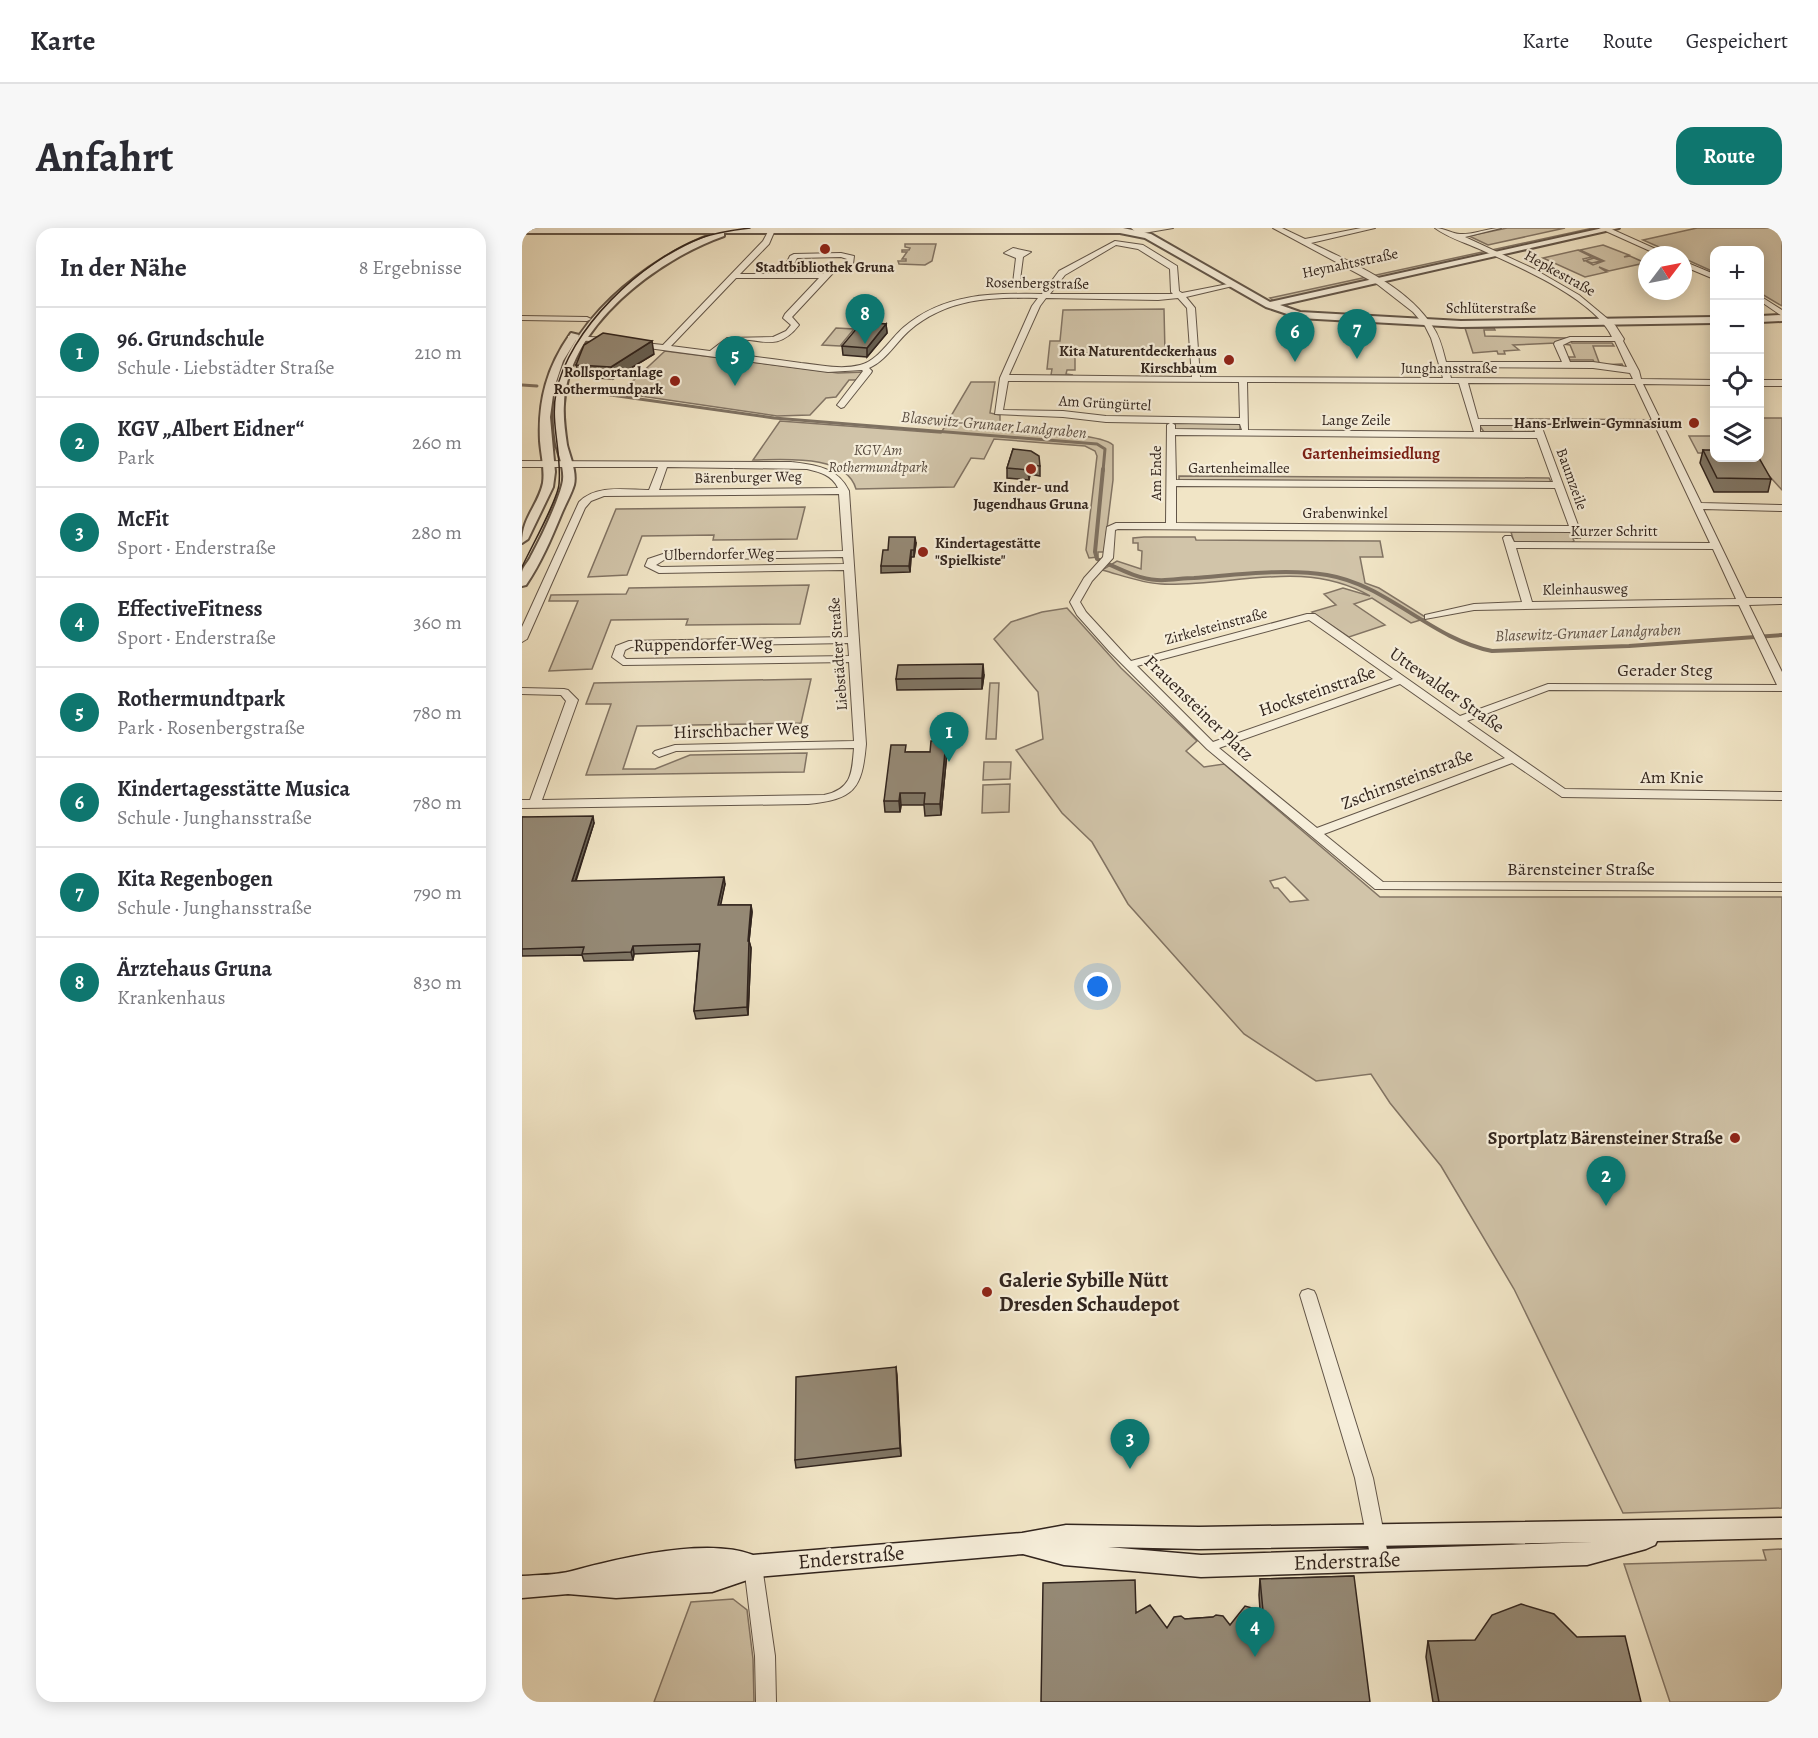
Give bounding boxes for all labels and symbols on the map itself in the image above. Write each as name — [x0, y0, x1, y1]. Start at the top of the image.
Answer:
marker: Stadtbibliothek Gruna — [818, 242, 832, 256]
street label: Heynahtsstraße — [1300, 243, 1400, 283]
street label: Hepkestraße — [1521, 245, 1599, 301]
north arrow — [1638, 246, 1692, 300]
place label: Stadtbibliothek Gruna — [755, 257, 895, 277]
street label: Rosenbergstraße — [985, 272, 1089, 294]
pin: 8 — [846, 294, 884, 344]
street label: Schlüterstraße — [1446, 298, 1536, 318]
pin: 7 — [1338, 310, 1376, 359]
pin: 6 — [1276, 312, 1314, 362]
pin: 5 — [716, 336, 754, 386]
place label: Kita Naturentdeckerhaus Kirschbaum — [1059, 341, 1217, 378]
marker: Kita Naturentdeckerhaus Kirschbaum — [1222, 353, 1236, 367]
street label: Junghansstraße — [1401, 358, 1498, 378]
place label: Rollsportanlage Rothermundpark — [554, 362, 663, 399]
marker: Rollsportanlage Rothermundpark — [668, 374, 682, 388]
street label: Am Grüngürtel — [1057, 391, 1152, 415]
water label: Blasewitz‐Grunaer Landgraben — [900, 406, 1088, 444]
street label: Lange Zeile — [1321, 410, 1391, 430]
place label: Hans-Erlwein-Gymnasium — [1514, 413, 1682, 433]
marker: Hans-Erlwein-Gymnasium — [1687, 416, 1701, 430]
park label: KGV Am Rothermundtpark — [828, 440, 928, 477]
district label: Gartenheimsiedlung — [1302, 443, 1441, 465]
street label: Am Ende — [1146, 445, 1166, 502]
street label: Baumzeile — [1552, 445, 1593, 513]
street label: Gartenheimallee — [1188, 458, 1290, 478]
marker: Kinder- und Jugendhaus Gruna — [1024, 462, 1038, 476]
street label: Bärenburger Weg — [694, 466, 803, 488]
place label: Kinder- und Jugendhaus Gruna — [973, 477, 1090, 514]
street label: Grabenwinkel — [1302, 503, 1388, 523]
street label: Kurzer Schritt — [1570, 521, 1658, 541]
place label: Kindertagestätte "Spielkiste" — [935, 533, 1041, 570]
street label: Ulberndorfer Weg — [664, 543, 775, 565]
marker: Kindertagestätte "Spielkiste" — [916, 545, 930, 559]
street label: Kleinhausweg — [1542, 578, 1629, 600]
street label: Liebstädter Straße — [824, 596, 852, 711]
street label: Zirkelsteinstraße — [1163, 603, 1270, 649]
water label: Blasewitz‐Grunaer Landgraben — [1495, 619, 1681, 647]
street label: Ruppendorfer Weg — [633, 631, 773, 657]
street label: Uttewalder Straße — [1385, 641, 1509, 739]
street label: Frauensteiner Platz — [1139, 650, 1259, 766]
street label: Gerader Steg — [1617, 658, 1713, 682]
street label: Hocksteinstraße — [1255, 660, 1379, 722]
pin: 1 — [930, 712, 968, 762]
street label: Hirschbacher Weg — [673, 716, 809, 744]
street label: Zschirnsteinstraße — [1337, 743, 1477, 815]
street label: Am Knie — [1640, 765, 1704, 789]
street label: Bärensteiner Straße — [1507, 857, 1655, 881]
your location — [1083, 972, 1112, 1001]
place label: Sportplatz Bärensteiner Straße — [1488, 1126, 1723, 1150]
marker: Sportplatz Bärensteiner Straße — [1728, 1131, 1742, 1145]
pin: 2 — [1586, 1156, 1626, 1206]
place label: Galerie Sybille Nütt Dresden Schaudepot — [999, 1266, 1180, 1318]
marker: Galerie Sybille Nütt Dresden Schaudepot — [980, 1285, 994, 1299]
pin: 3 — [1110, 1420, 1150, 1469]
street label: Enderstraße — [797, 1538, 905, 1576]
street label: Enderstraße — [1293, 1545, 1401, 1577]
pin: 4 — [1236, 1608, 1274, 1657]

